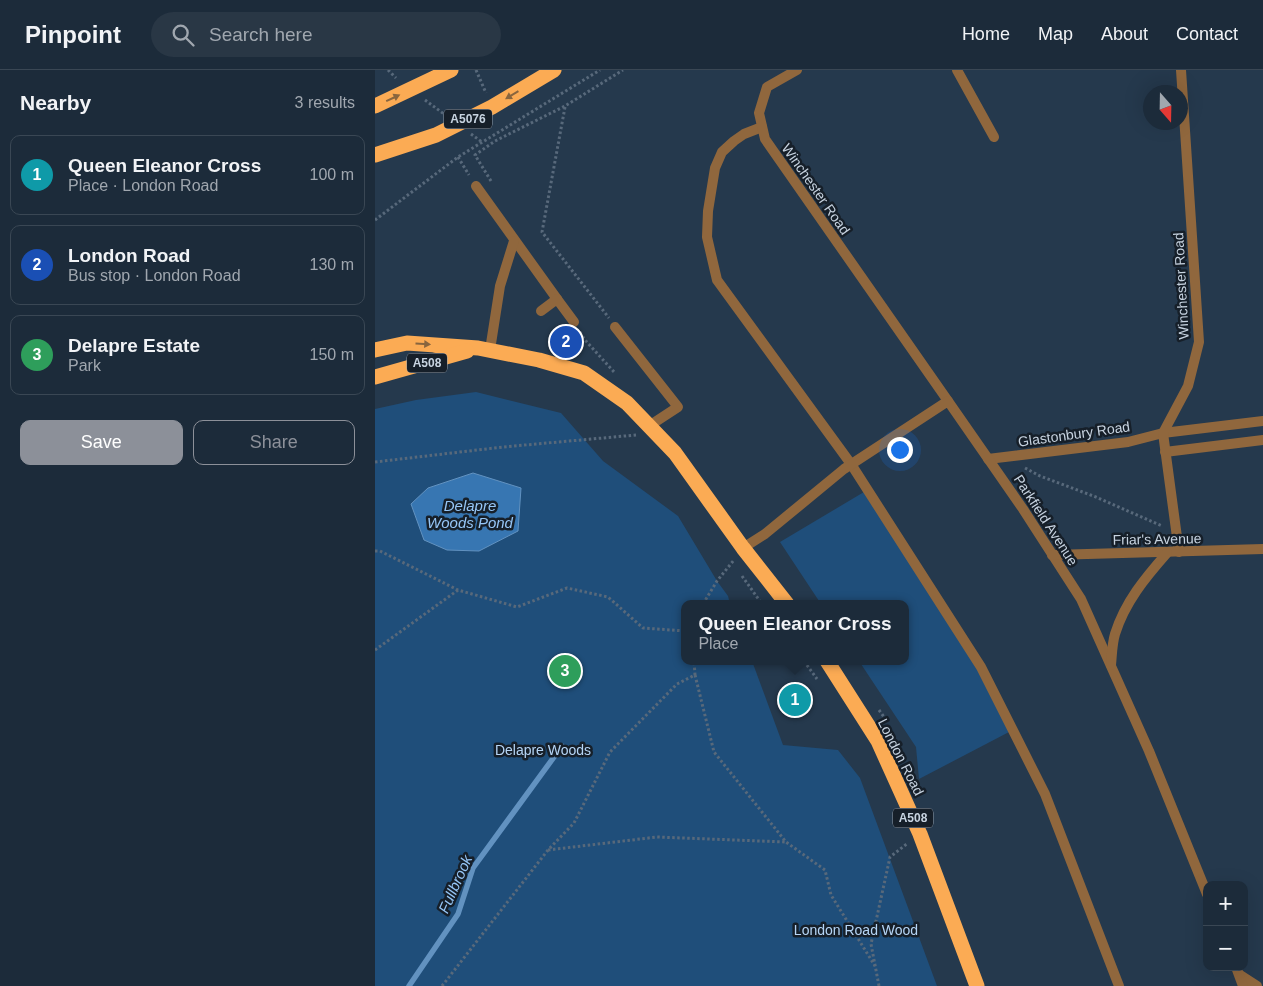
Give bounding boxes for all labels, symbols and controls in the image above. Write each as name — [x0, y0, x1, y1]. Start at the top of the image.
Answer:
search box — [151, 12, 501, 57]
text: Pinpoint — [25, 21, 121, 48]
icon: search — [169, 21, 197, 49]
text: Search here — [209, 24, 313, 45]
text: Home — [962, 24, 1010, 44]
text: Map — [1038, 24, 1073, 44]
text: About — [1101, 24, 1148, 44]
text: Contact — [1176, 24, 1238, 44]
north arrow — [1143, 85, 1188, 130]
text: Nearby — [20, 91, 91, 114]
one-way arrow — [506, 91, 519, 100]
text: 3 results — [295, 94, 355, 111]
one-way arrow — [386, 94, 400, 102]
road number: A5076 — [444, 110, 492, 129]
street label: Winchester Road — [779, 140, 853, 238]
text: Queen Eleanor Cross — [68, 155, 261, 176]
text: 1 — [33, 166, 41, 183]
text: 100 m — [310, 166, 354, 183]
text: Place · London Road — [68, 177, 218, 194]
street label: Winchester Road — [1170, 232, 1192, 340]
text: London Road — [68, 245, 190, 266]
text: 2 — [33, 256, 41, 273]
text: 130 m — [310, 256, 354, 273]
text: Bus stop · London Road — [68, 267, 241, 284]
pin: 2 — [550, 323, 582, 361]
text: Delapre Estate — [68, 335, 200, 356]
one-way arrow — [415, 341, 431, 349]
text: 3 — [33, 346, 41, 363]
text: 150 m — [310, 346, 354, 363]
road number: A508 — [407, 354, 447, 372]
text: Park — [68, 357, 101, 374]
street label: Glastonbury Road — [1017, 418, 1131, 450]
button: Save — [20, 420, 183, 465]
button: Share — [193, 420, 355, 465]
your location — [887, 437, 913, 463]
street label: Parkfield Avenue — [1011, 472, 1081, 568]
water label: Delapre Woods Pond — [427, 497, 514, 531]
street label: Friar's Avenue — [1112, 530, 1202, 548]
popup — [681, 600, 909, 665]
text: Queen Eleanor Cross — [698, 613, 892, 634]
text: Place — [698, 635, 738, 652]
pin: 3 — [549, 652, 581, 690]
pin: 1 — [779, 681, 811, 719]
street label: London Road — [875, 716, 927, 798]
park label: Delapre Woods — [495, 742, 591, 758]
road number: A508 — [893, 808, 933, 828]
water label: Fullbrook — [435, 851, 476, 916]
map controls — [1203, 881, 1248, 971]
button: + — [1203, 881, 1248, 926]
park label: London Road Wood — [794, 922, 918, 938]
button: − — [1203, 926, 1248, 971]

